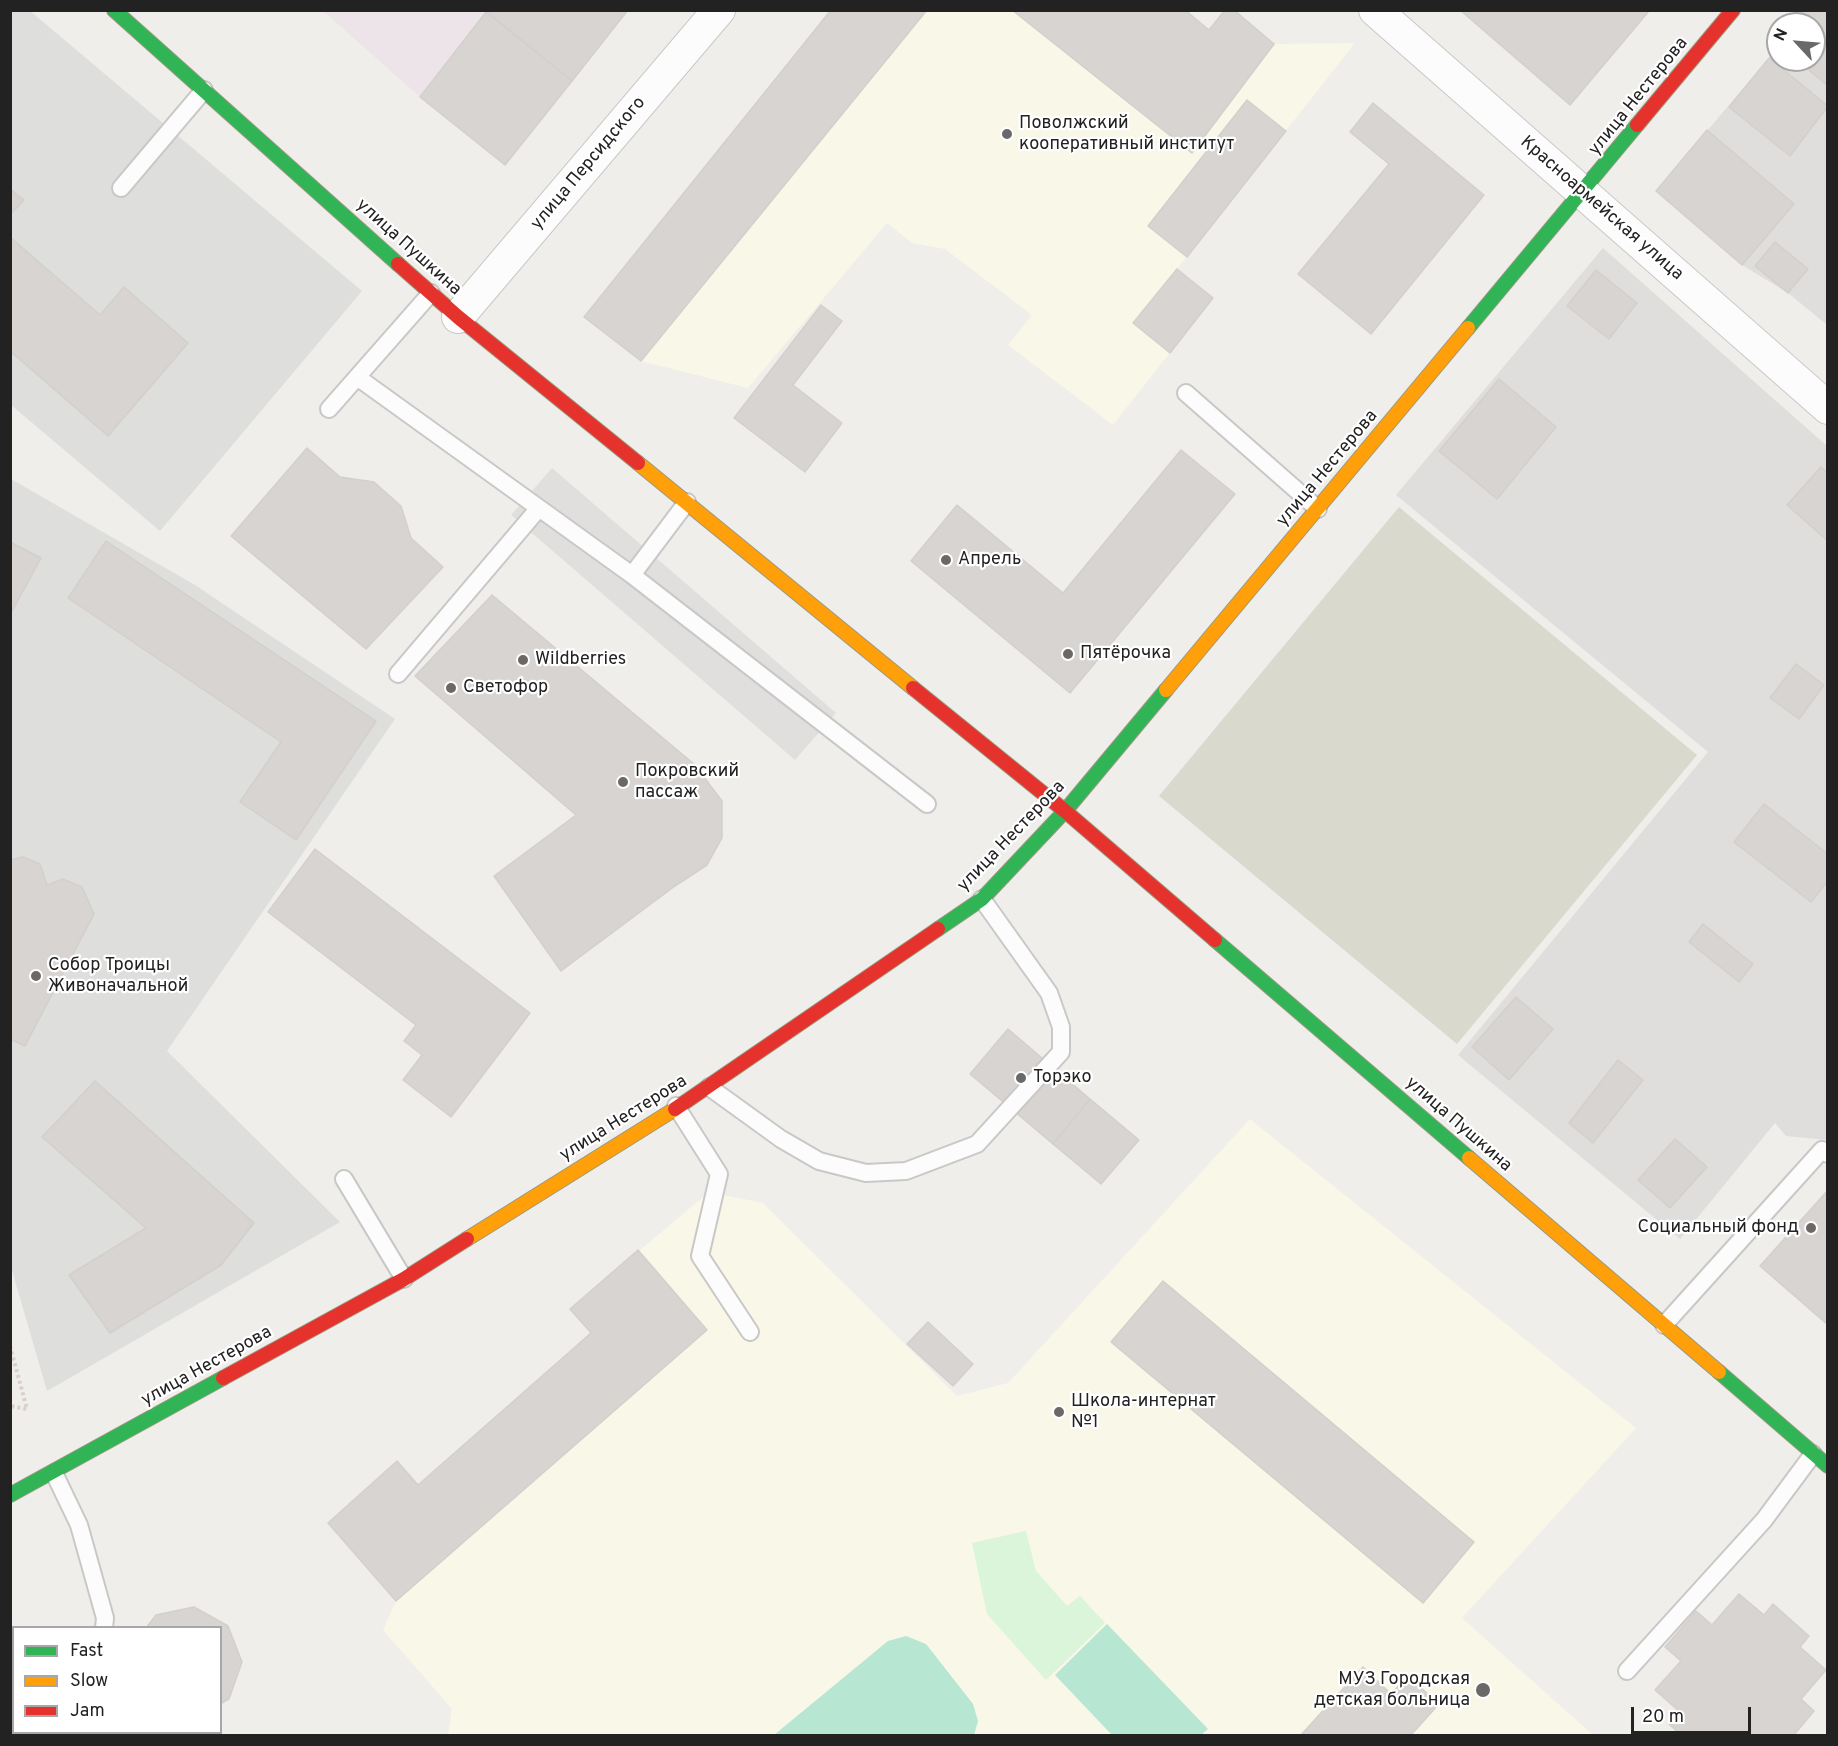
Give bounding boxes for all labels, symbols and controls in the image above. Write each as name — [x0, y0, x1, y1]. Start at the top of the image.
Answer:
north arrow — [1766, 12, 1826, 72]
text: N — [1770, 25, 1793, 45]
street label: улица Нестерова — [1585, 34, 1693, 160]
street label: улица Персидского — [527, 93, 651, 235]
place label: Поволжский кооперативный институт — [1019, 113, 1234, 156]
marker: Поволжский кооперативный институт — [1000, 127, 1014, 141]
street label: Красноармейская улица — [1515, 132, 1687, 286]
street label: улица Пушкина — [351, 195, 465, 301]
street label: улица Нестерова — [1273, 406, 1383, 532]
place label: Апрель — [958, 549, 1021, 571]
marker: Апрель — [939, 553, 953, 567]
place label: Пятёрочка — [1080, 643, 1171, 665]
marker: Пятёрочка — [1061, 647, 1075, 661]
place label: Wildberries — [535, 649, 626, 671]
marker: Wildberries — [516, 653, 530, 667]
place label: Светофор — [463, 677, 548, 699]
marker: Светофор — [444, 681, 458, 695]
place label: Покровский пассаж — [635, 761, 739, 804]
marker: Покровский пассаж — [616, 775, 630, 789]
street label: улица Нестерова — [954, 777, 1070, 897]
place label: Собор Троицы Живоначальной — [48, 955, 188, 998]
marker: Собор Троицы Живоначальной — [29, 969, 43, 983]
place label: Торэко — [1033, 1067, 1092, 1089]
street label: улица Нестерова — [556, 1071, 692, 1167]
marker: Торэко — [1014, 1071, 1028, 1085]
street label: улица Пушкина — [1400, 1073, 1516, 1177]
place label: Социальный фонд — [1637, 1217, 1799, 1239]
marker: Социальный фонд — [1804, 1221, 1818, 1235]
street label: улица Нестерова — [138, 1322, 276, 1412]
place label: Школа-интернат №1 — [1071, 1391, 1216, 1434]
marker: Школа-интернат №1 — [1052, 1405, 1066, 1419]
legend — [12, 1626, 222, 1734]
text: Fast — [70, 1640, 103, 1663]
place label: МУЗ Городская детская больница — [1314, 1669, 1470, 1712]
text: Slow — [70, 1670, 108, 1693]
marker: МУЗ Городская детская больница — [1474, 1681, 1492, 1699]
scale bar — [1634, 1695, 1754, 1733]
text: Jam — [70, 1700, 105, 1723]
text: 20 m — [1642, 1706, 1684, 1729]

